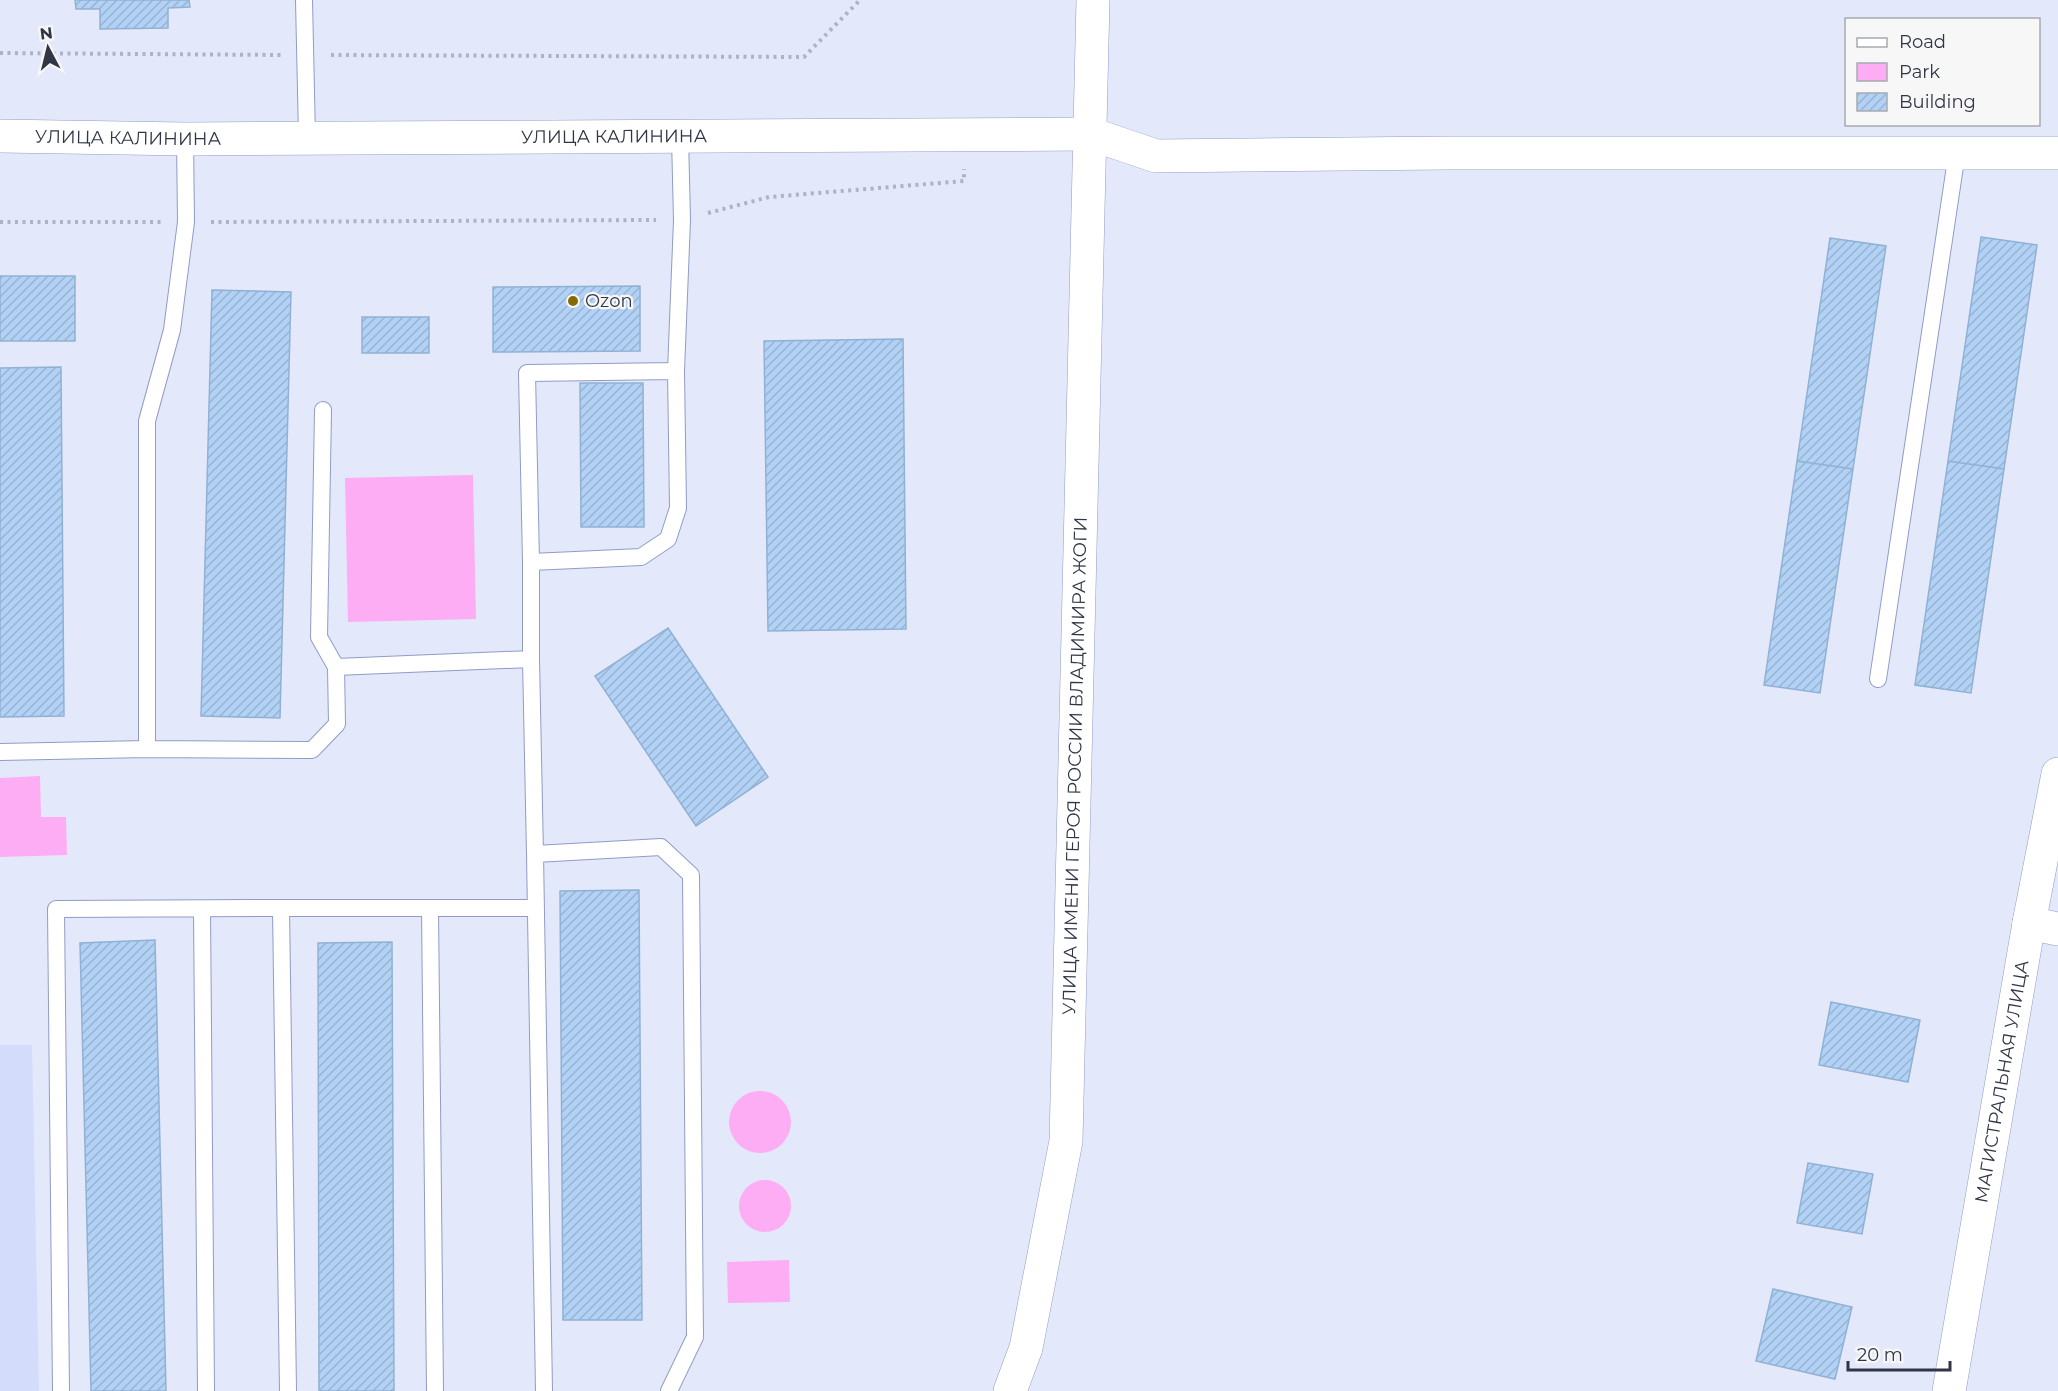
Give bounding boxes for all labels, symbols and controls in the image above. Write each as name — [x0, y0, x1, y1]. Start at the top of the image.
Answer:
north arrow — [18, 18, 78, 78]
legend — [1845, 18, 2040, 126]
text: N — [39, 23, 54, 44]
text: Road — [1899, 31, 1946, 53]
text: Park — [1899, 61, 1940, 83]
text: Building — [1899, 91, 1976, 113]
street label: УЛИЦА КАЛИНИНА — [521, 125, 708, 148]
street label: УЛИЦА КАЛИНИНА — [35, 126, 222, 150]
place label: Ozon — [585, 290, 633, 312]
marker: Ozon — [566, 294, 580, 308]
street label: УЛИЦА ИМЕНИ ГЕРОЯ РОССИИ ВЛАДИМИРА ЖОГИ — [1058, 517, 1092, 1015]
street label: МАГИСТРАЛЬНАЯ УЛИЦА — [1970, 958, 2034, 1205]
scale bar — [1848, 1334, 1950, 1372]
text: 20 m — [1857, 1344, 1903, 1366]

